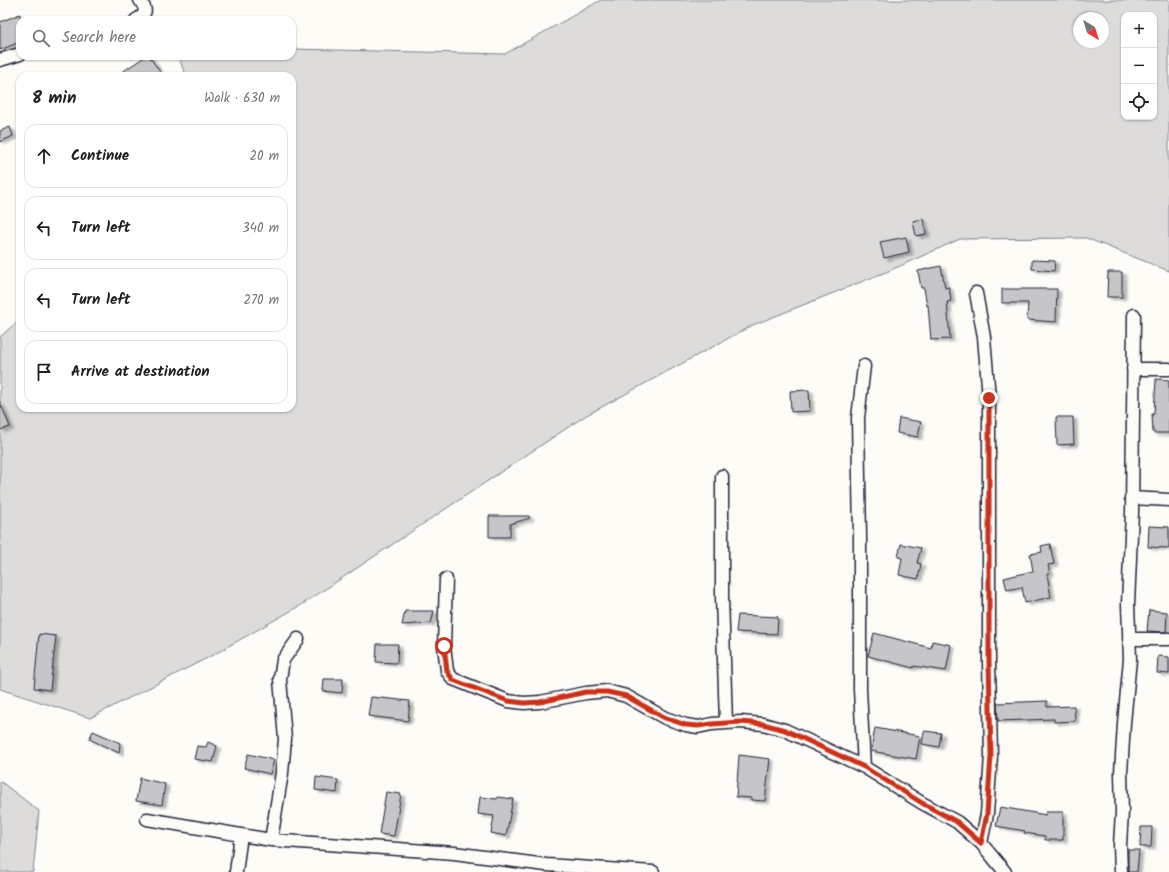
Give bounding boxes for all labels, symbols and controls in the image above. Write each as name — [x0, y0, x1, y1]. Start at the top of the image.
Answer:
north arrow — [1073, 12, 1109, 48]
map controls — [1121, 12, 1157, 120]
button: + — [1121, 12, 1157, 48]
search box — [16, 16, 296, 60]
text: Search here — [62, 26, 136, 50]
icon: search — [30, 27, 52, 49]
button: − — [1121, 48, 1157, 84]
button: locate — [1121, 84, 1157, 120]
text: 8 min — [32, 85, 76, 112]
text: Walk · 630 m — [204, 88, 280, 109]
text: Continue — [71, 144, 129, 168]
icon: ahead — [33, 145, 55, 167]
text: 20 m — [249, 146, 279, 167]
text: Turn left — [71, 216, 131, 240]
icon: left — [33, 217, 55, 239]
text: 340 m — [242, 218, 279, 239]
text: Turn left — [71, 288, 131, 312]
icon: left — [33, 289, 55, 311]
text: 270 m — [243, 290, 279, 311]
text: Arrive at destination — [71, 360, 210, 384]
icon: arrive — [33, 361, 55, 383]
route end — [980, 389, 998, 407]
route start — [435, 637, 453, 655]

